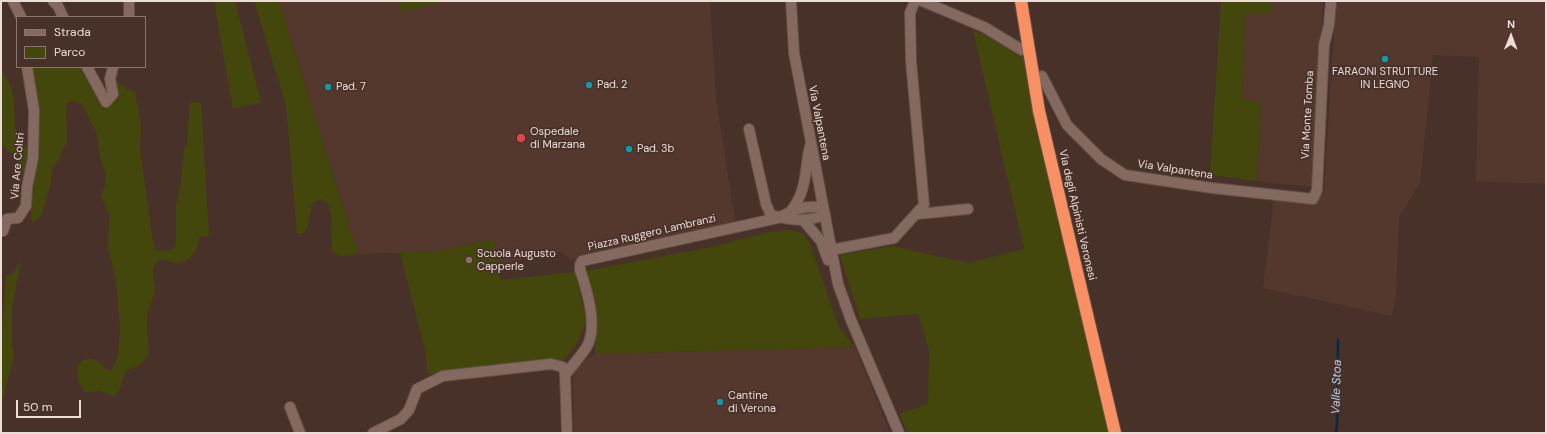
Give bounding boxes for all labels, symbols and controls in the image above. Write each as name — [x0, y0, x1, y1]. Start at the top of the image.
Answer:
legend — [16, 16, 146, 68]
north arrow — [1491, 16, 1531, 56]
text: N — [1507, 17, 1515, 31]
text: Strada — [54, 24, 91, 40]
text: Parco — [54, 44, 85, 60]
marker: FARAONI STRUTTURE IN LEGNO — [1380, 54, 1390, 64]
place label: FARAONI STRUTTURE IN LEGNO — [1332, 65, 1438, 91]
street label: Via Monte Tomba — [1299, 70, 1317, 160]
place label: Pad. 2 — [597, 78, 627, 92]
place label: Pad. 7 — [336, 80, 366, 94]
marker: Pad. 2 — [584, 80, 594, 90]
marker: Pad. 7 — [323, 82, 333, 92]
street label: Via Valpantena — [805, 84, 833, 162]
place label: Ospedale di Marzana — [530, 125, 585, 151]
street label: Via Are Coltri — [8, 132, 28, 200]
marker: Ospedale di Marzana — [515, 132, 527, 144]
place label: Pad. 3b — [637, 142, 674, 156]
marker: Pad. 3b — [624, 144, 634, 154]
street label: Via degli Alpinisti Veronesi — [1056, 148, 1098, 282]
street label: Via Valpantena — [1136, 158, 1214, 182]
street label: Piazza Ruggero Lambranzi — [587, 212, 717, 254]
place label: Scuola Augusto Capperle — [477, 247, 556, 273]
marker: Scuola Augusto Capperle — [464, 255, 474, 265]
water label: Valle Stoa — [1329, 359, 1345, 415]
place label: Cantine di Verona — [728, 389, 776, 415]
scale bar — [18, 392, 83, 418]
marker: Cantine di Verona — [715, 397, 725, 407]
text: 50 m — [23, 399, 52, 415]

